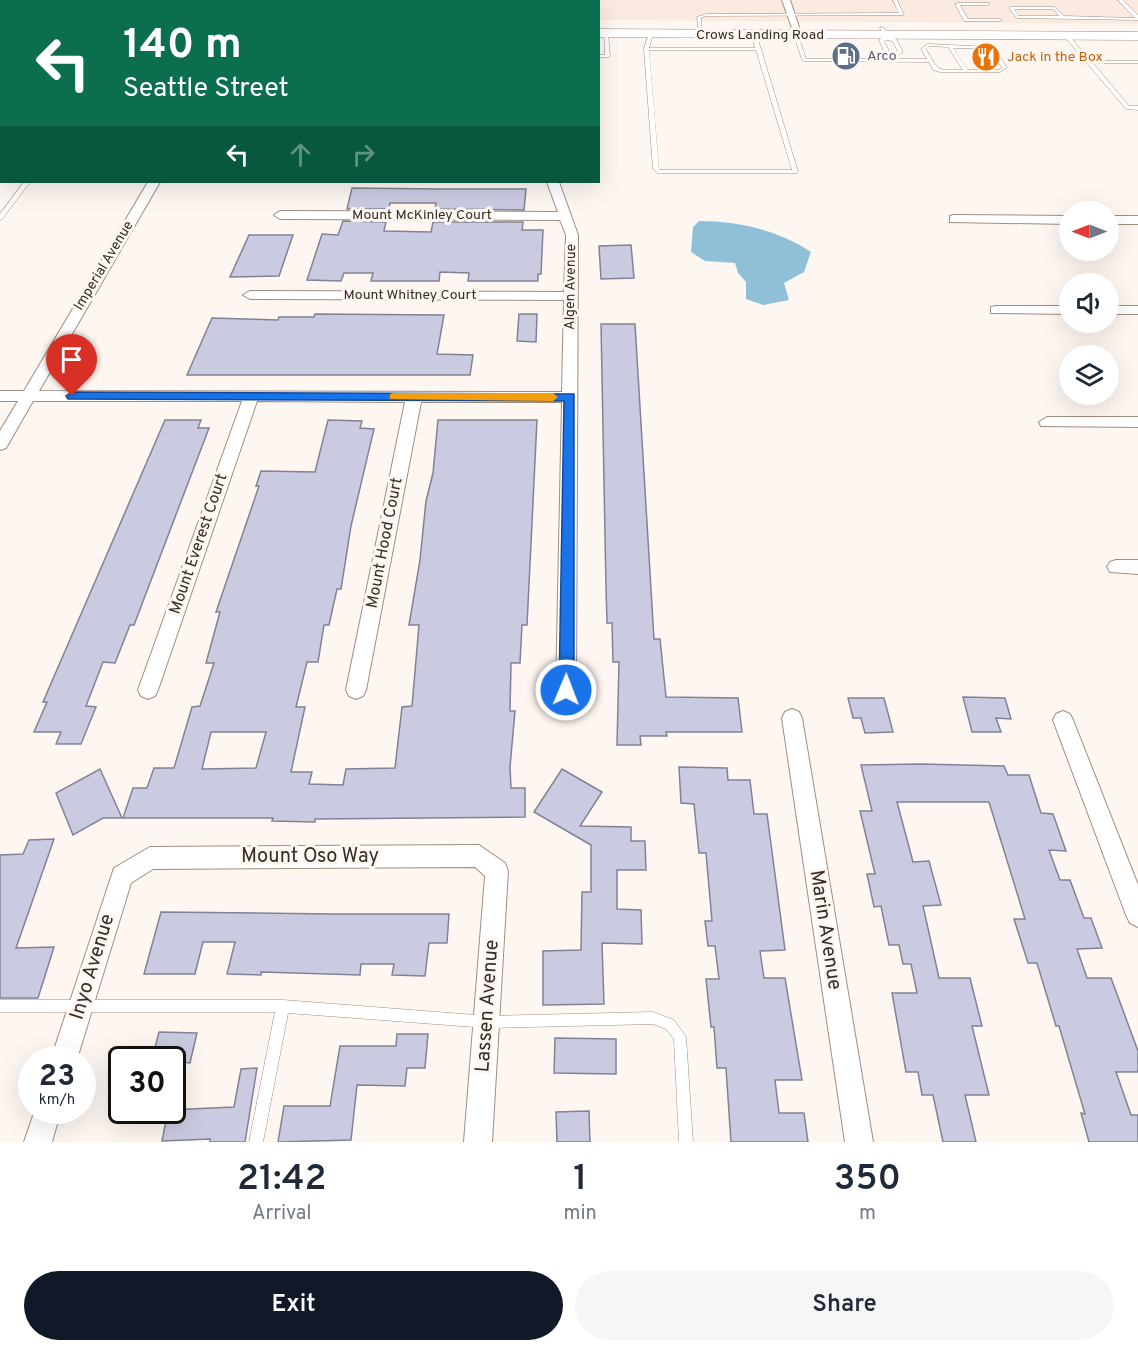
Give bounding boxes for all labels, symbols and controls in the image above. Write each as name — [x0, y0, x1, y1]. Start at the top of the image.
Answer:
text: 140 m — [123, 20, 242, 73]
icon: left — [24, 24, 102, 102]
street label: Crows Landing Road — [696, 27, 824, 44]
fuel station icon: Arco — [830, 40, 862, 72]
restaurant icon: Jack in the Box — [970, 41, 1002, 73]
place label: Arco — [867, 48, 897, 65]
place label: Jack in the Box — [1007, 49, 1103, 66]
text: Seattle Street — [123, 72, 289, 106]
icon: left — [221, 138, 254, 171]
icon: ahead — [284, 138, 317, 171]
icon: right — [347, 138, 380, 171]
north arrow — [1059, 201, 1119, 261]
map controls — [1059, 201, 1119, 405]
street label: Mount McKinley Court — [352, 207, 492, 224]
street label: Imperial Avenue — [71, 218, 137, 314]
street label: Algen Avenue — [562, 244, 580, 330]
button: sound — [1059, 273, 1119, 333]
street label: Mount Whitney Court — [344, 287, 476, 304]
pin — [46, 334, 97, 396]
icon: arrive — [55, 343, 88, 376]
button: layers — [1059, 345, 1119, 405]
street label: Mount Everest Court — [166, 471, 232, 617]
street label: Mount Hood Court — [363, 476, 407, 610]
position arrow — [534, 658, 598, 722]
street label: Mount Oso Way — [241, 844, 379, 870]
street label: Marin Avenue — [803, 868, 847, 992]
street label: Inyo Avenue — [65, 911, 121, 1023]
street label: Lassen Avenue — [470, 939, 506, 1073]
speed limit sign: 30 — [108, 1046, 186, 1124]
text: 23 — [39, 1059, 75, 1096]
text: km/h — [39, 1091, 75, 1110]
text: 21:42 — [237, 1157, 327, 1203]
text: 1 — [573, 1157, 587, 1203]
text: 350 — [834, 1157, 901, 1203]
text: Arrival — [252, 1201, 312, 1227]
text: min — [564, 1201, 597, 1227]
text: m — [859, 1201, 876, 1227]
button: Exit — [24, 1271, 563, 1340]
button: Share — [575, 1271, 1114, 1340]

